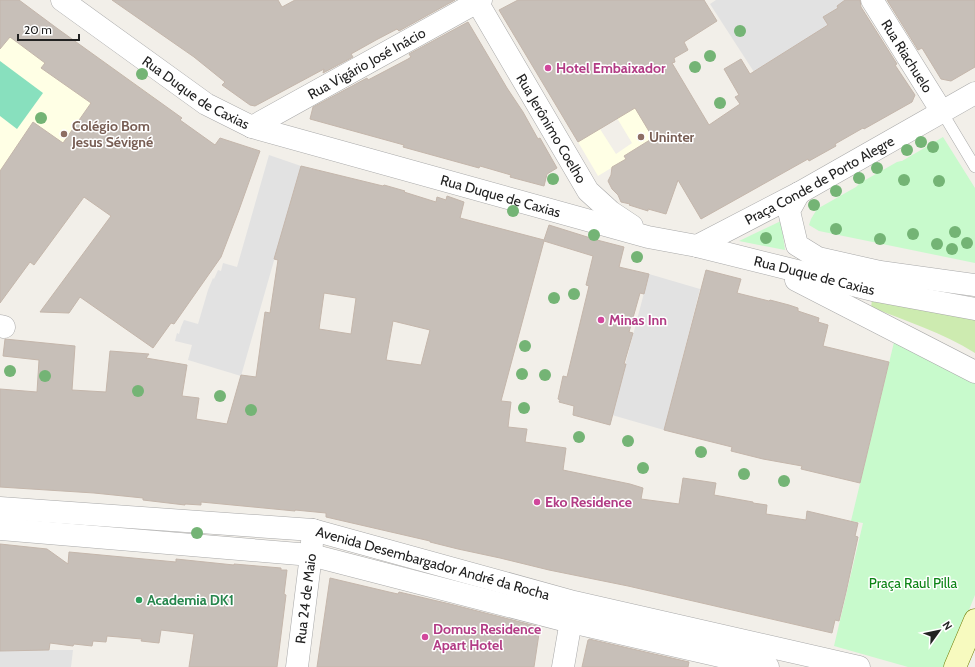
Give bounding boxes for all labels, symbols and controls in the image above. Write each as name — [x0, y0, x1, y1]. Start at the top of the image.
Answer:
scale bar — [18, 16, 79, 42]
street label: Rua Riachuelo — [877, 16, 937, 96]
text: 20 m — [24, 22, 52, 37]
street label: Rua Vigário José Inácio — [305, 23, 429, 103]
street label: Rua Duque de Caxias — [139, 52, 253, 133]
place label: Hotel Embaixador — [556, 59, 666, 77]
marker: Hotel Embaixador — [543, 63, 553, 73]
street label: Rua Jerônimo Coelho — [512, 71, 591, 187]
place label: Colégio Bom Jesus Sévigné — [71, 117, 153, 151]
place label: Uninter — [649, 128, 695, 146]
marker: Colégio Bom Jesus Sévigné — [59, 129, 69, 139]
marker: Uninter — [636, 132, 646, 142]
street label: Praça Conde de Porto Alegre — [742, 132, 898, 229]
street label: Rua Duque de Caxias — [438, 171, 563, 221]
street label: Rua Duque de Caxias — [752, 252, 877, 299]
place label: Minas Inn — [609, 311, 667, 329]
marker: Minas Inn — [596, 315, 606, 325]
place label: Eko Residence — [545, 493, 632, 511]
marker: Eko Residence — [532, 497, 542, 507]
street label: Avenida Desembargador André da Rocha — [314, 522, 552, 604]
street label: Rua 24 de Maio — [291, 552, 320, 645]
park label: Praça Raul Pilla — [869, 574, 957, 592]
place label: Academia DK1 — [147, 591, 234, 609]
marker: Academia DK1 — [134, 595, 144, 605]
north arrow — [919, 611, 959, 651]
text: N — [939, 618, 955, 633]
place label: Domus Residence Apart Hotel — [433, 620, 541, 654]
marker: Domus Residence Apart Hotel — [420, 632, 430, 642]

